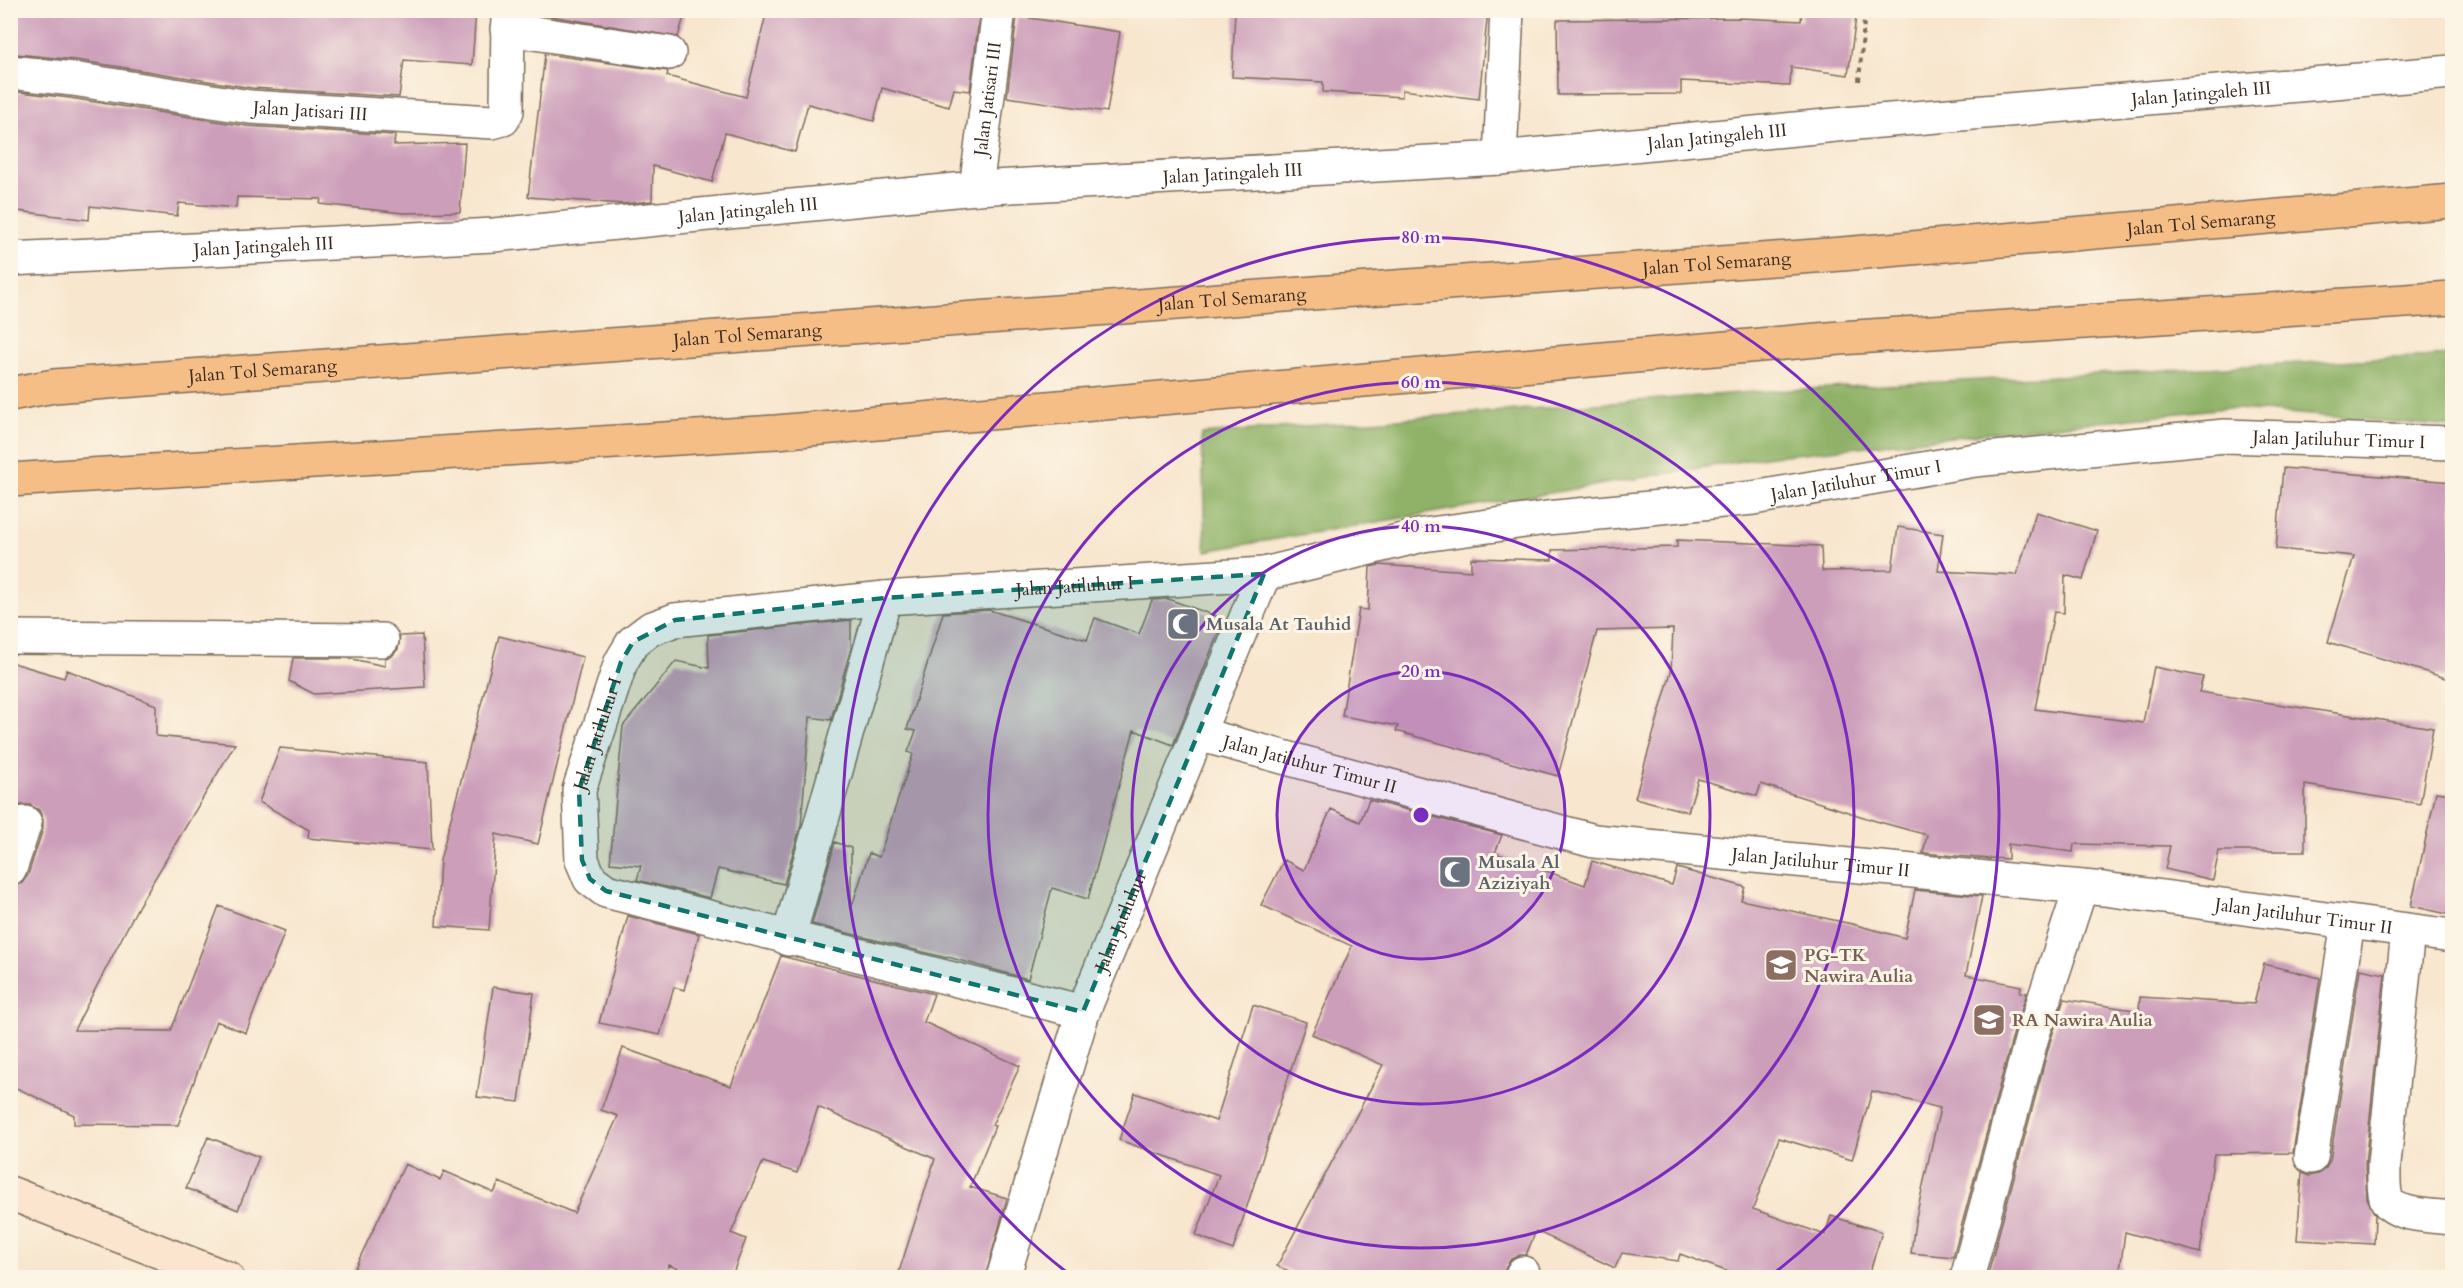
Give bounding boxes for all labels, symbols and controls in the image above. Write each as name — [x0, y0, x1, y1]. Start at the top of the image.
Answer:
street label: Jalan Jatisari III — [967, 40, 1007, 160]
street label: Jalan Jatingaleh III — [2127, 75, 2272, 112]
street label: Jalan Jatisari III — [249, 95, 368, 127]
street label: Jalan Jatingaleh III — [1643, 117, 1788, 156]
street label: Jalan Jatingaleh III — [1159, 157, 1303, 190]
street label: Jalan Jatingaleh III — [674, 191, 819, 230]
street label: Jalan Tol Semarang — [2123, 204, 2277, 242]
text: 80 m — [1401, 225, 1441, 250]
street label: Jalan Jatingaleh III — [190, 230, 334, 263]
street label: Jalan Tol Semarang — [1639, 245, 1793, 281]
street label: Jalan Tol Semarang — [1154, 281, 1308, 317]
street label: Jalan Tol Semarang — [669, 317, 823, 353]
street label: Jalan Tol Semarang — [185, 353, 339, 389]
text: 60 m — [1401, 370, 1441, 395]
street label: Jalan Jatiluhur Timur I — [2249, 424, 2426, 455]
street label: Jalan Jatiluhur Timur I — [1766, 453, 1943, 508]
text: 40 m — [1401, 514, 1441, 539]
street label: Jalan Jatiluhur I — [1012, 570, 1134, 602]
mosque icon: Musala At Tauhid — [1165, 606, 1201, 642]
place label: Musala At Tauhid — [1206, 612, 1352, 637]
text: 20 m — [1401, 659, 1441, 684]
street label: Jalan Jatiluhur I — [566, 674, 628, 796]
street label: Jalan Jatiluhur Timur II — [1218, 728, 1400, 800]
centre of rings — [1411, 805, 1431, 825]
street label: Jalan Jatiluhur Timur II — [1728, 841, 1911, 883]
place label: Musala Al Aziziyah — [1478, 850, 1559, 896]
mosque icon: Musala Al Aziziyah — [1437, 854, 1473, 890]
street label: Jalan Jatiluhur — [1087, 867, 1153, 978]
street label: Jalan Jatiluhur Timur II — [2211, 891, 2394, 940]
place label: PG-TK Nawira Aulia — [1804, 943, 1913, 989]
school or university icon: PG-TK Nawira Aulia — [1763, 947, 1799, 983]
school or university icon: RA Nawira Aulia — [1971, 1002, 2007, 1038]
place label: RA Nawira Aulia — [2012, 1008, 2153, 1033]

